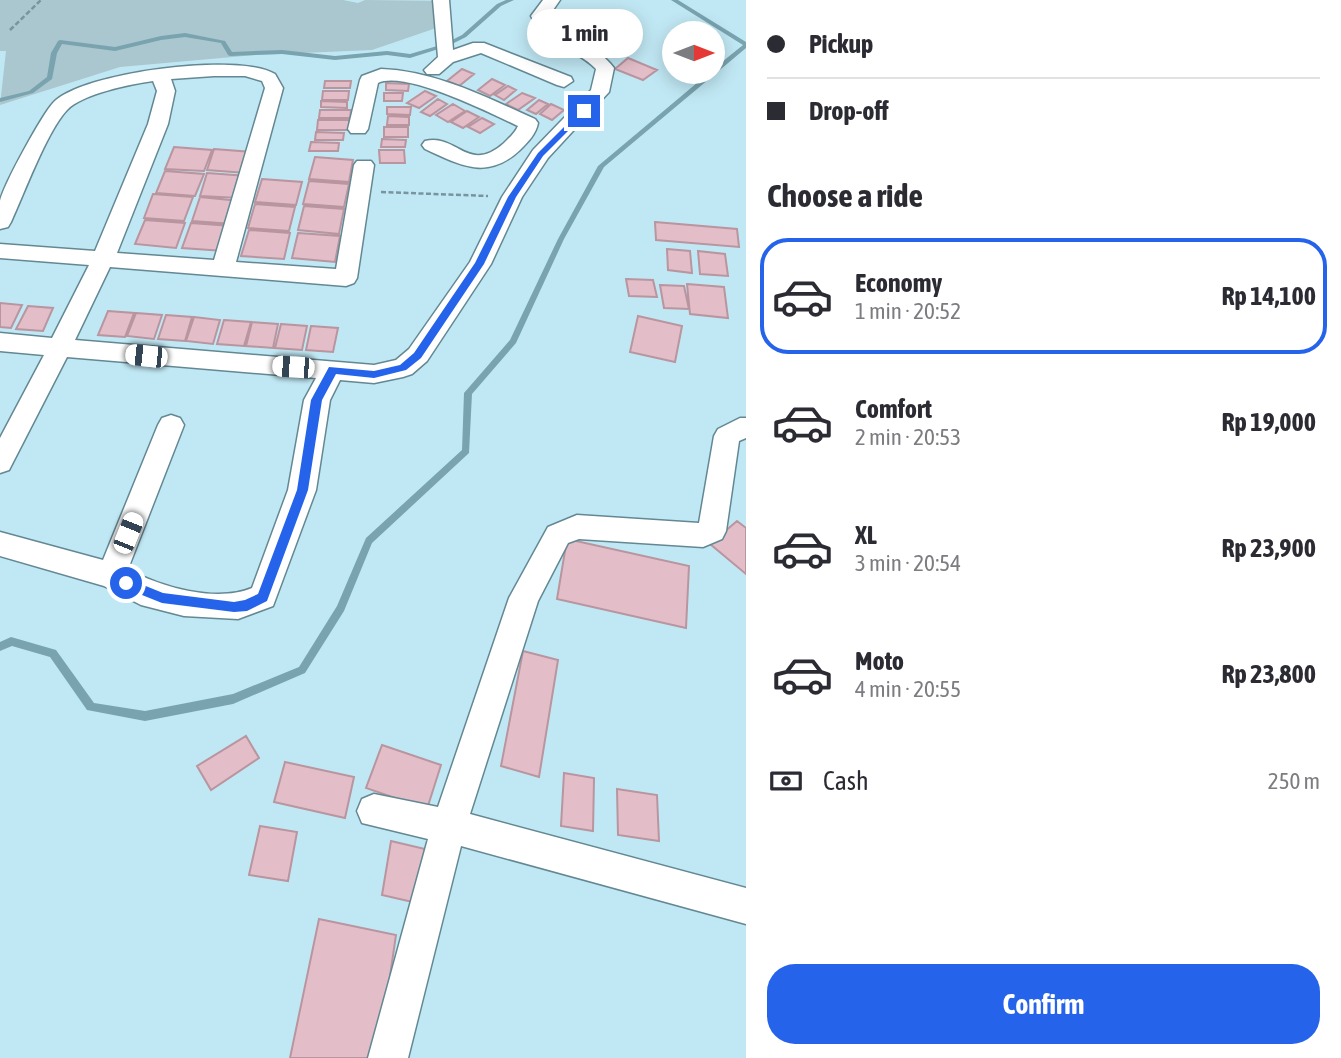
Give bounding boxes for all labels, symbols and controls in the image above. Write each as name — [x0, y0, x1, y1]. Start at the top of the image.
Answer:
callout: 1 min — [526, 10, 642, 58]
text: 1 min — [562, 20, 608, 46]
north arrow — [662, 21, 724, 84]
map controls — [662, 21, 725, 84]
text: Pickup — [809, 29, 873, 59]
route end — [568, 95, 600, 127]
text: Drop-off — [809, 96, 889, 126]
text: Choose a ride — [767, 177, 923, 214]
icon: car — [771, 265, 834, 328]
text: Economy — [855, 268, 942, 298]
text: Rp 14,100 — [1221, 281, 1316, 311]
text: 1 min · 20:52 — [855, 298, 961, 324]
car — [125, 343, 168, 369]
car — [272, 355, 315, 379]
icon: car — [771, 391, 834, 454]
text: Comfort — [855, 394, 932, 424]
text: Rp 19,000 — [1221, 407, 1316, 437]
text: 2 min · 20:53 — [855, 424, 961, 450]
car — [111, 510, 146, 556]
icon: car — [771, 517, 834, 580]
text: XL — [855, 520, 877, 550]
text: Rp 23,900 — [1221, 533, 1316, 563]
text: 3 min · 20:54 — [855, 550, 961, 576]
route start — [110, 567, 142, 599]
icon: car — [771, 643, 834, 706]
text: Moto — [855, 646, 904, 676]
text: Rp 23,800 — [1221, 659, 1316, 689]
text: 4 min · 20:55 — [855, 676, 961, 702]
icon: cash — [767, 762, 805, 800]
text: Cash — [823, 766, 869, 796]
text: 250 m — [1268, 768, 1320, 794]
button: Confirm — [767, 964, 1320, 1044]

